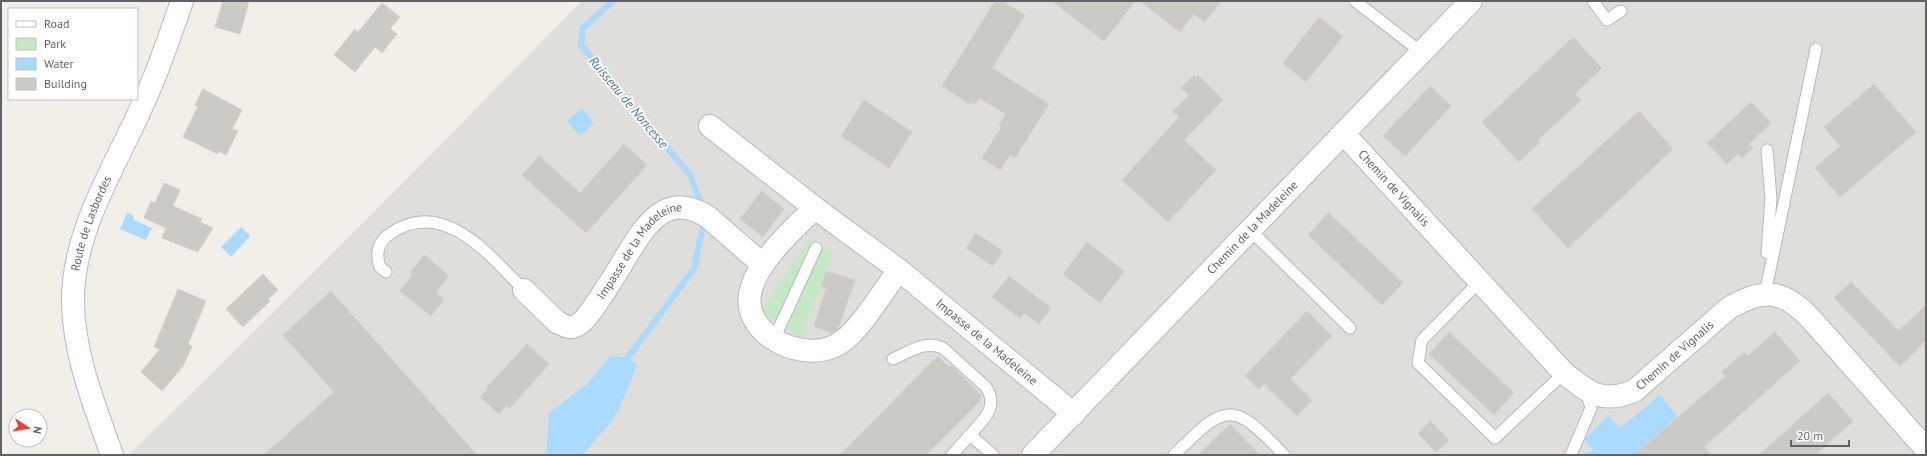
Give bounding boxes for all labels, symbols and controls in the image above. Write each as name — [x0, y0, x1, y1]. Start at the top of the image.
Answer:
legend — [8, 8, 138, 100]
text: Road — [44, 16, 69, 31]
text: Park — [44, 36, 66, 51]
water label: Ruisseau de Noncesse — [585, 53, 672, 152]
text: Water — [44, 56, 74, 71]
text: Building — [44, 76, 87, 91]
street label: Chemin de Vignalis — [1355, 146, 1433, 229]
street label: Route de Lasbordes — [67, 173, 114, 272]
street label: Chemin de la Madeleine — [1203, 177, 1301, 277]
street label: Impasse de la Madeleine — [593, 199, 682, 302]
street label: Impasse de la Madeleine — [933, 295, 1041, 388]
street label: Chemin de Vignalis — [1632, 317, 1717, 393]
north arrow — [8, 408, 48, 448]
scale bar — [1791, 422, 1849, 448]
text: N — [30, 425, 45, 435]
text: 20 m — [1797, 428, 1823, 443]

